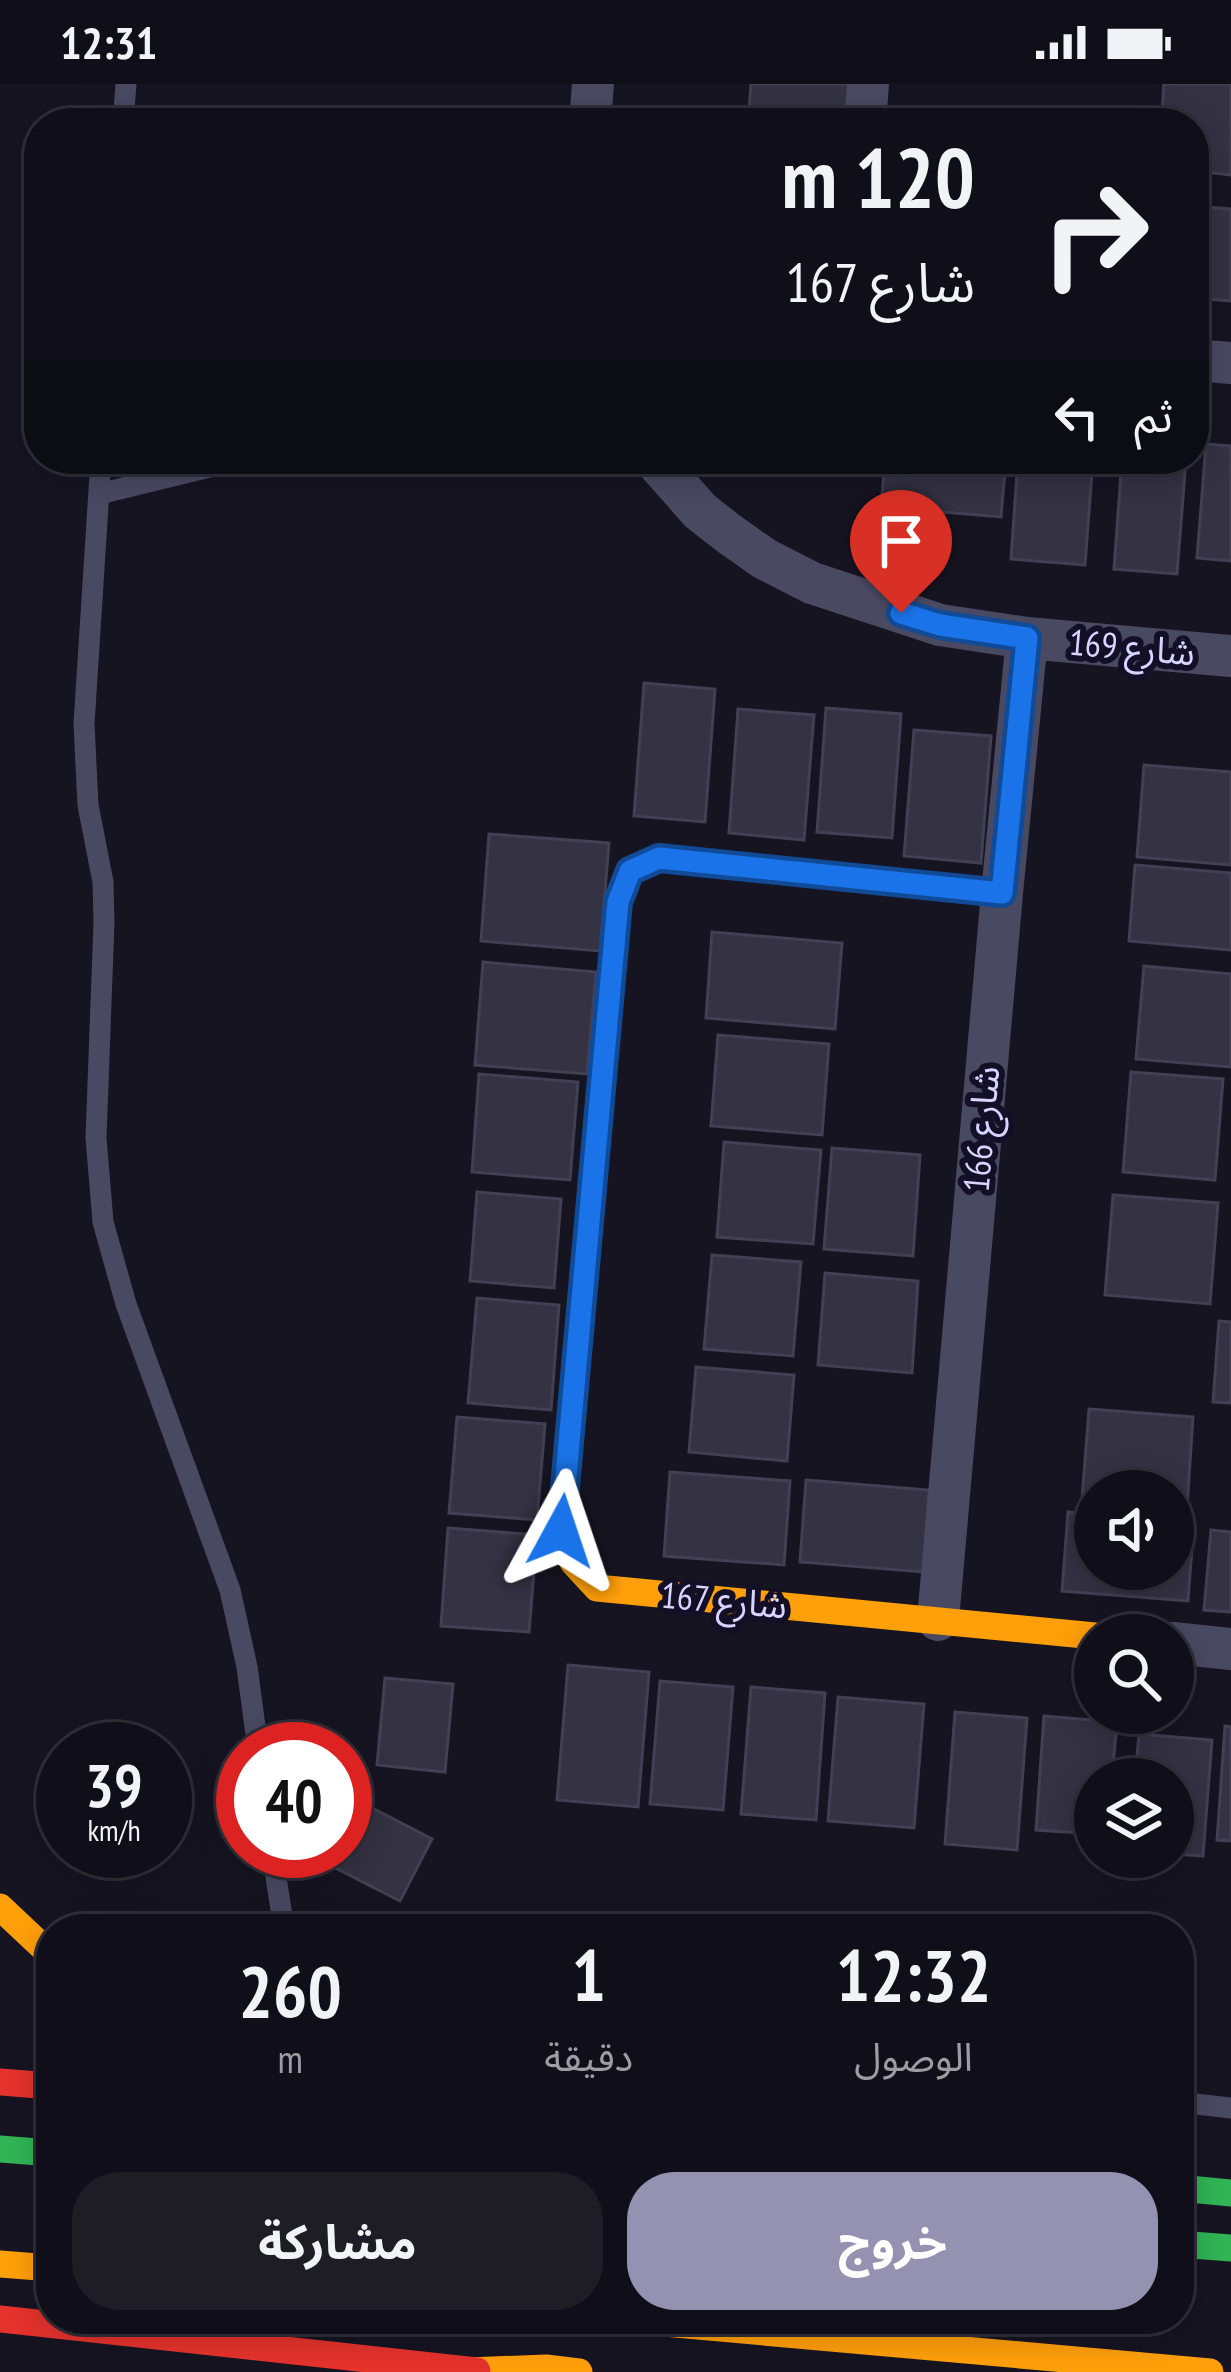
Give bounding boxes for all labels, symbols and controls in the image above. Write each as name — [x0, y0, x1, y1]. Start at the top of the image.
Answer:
text: 12:31 — [60, 13, 157, 71]
text: 120 m — [782, 122, 975, 231]
icon: right — [1017, 156, 1173, 312]
text: شارع 167 — [785, 247, 975, 317]
icon: left — [1044, 384, 1110, 450]
text: ثم — [1134, 386, 1173, 444]
pin — [850, 490, 952, 613]
icon: arrive — [868, 508, 934, 574]
street label: شارع 169 — [1067, 618, 1197, 679]
street label: شارع 166 — [952, 1064, 1013, 1194]
position arrow — [498, 1468, 624, 1594]
map controls — [1074, 1470, 1194, 1878]
button: sound — [1074, 1470, 1194, 1590]
street label: شارع 167 — [659, 1571, 789, 1632]
button: search — [1074, 1614, 1194, 1734]
speed limit sign: 40 — [216, 1722, 372, 1878]
text: 39 — [85, 1746, 143, 1824]
button: layers — [1074, 1758, 1194, 1878]
text: km/h — [87, 1810, 141, 1849]
text: 1 — [572, 1928, 606, 2021]
text: 12:32 — [836, 1928, 991, 2021]
text: 260 — [239, 1944, 342, 2037]
text: دقيقة — [544, 2031, 633, 2082]
text: الوصول — [854, 2031, 973, 2082]
text: m — [277, 2033, 303, 2084]
button: مشاركة — [72, 2172, 603, 2310]
button: خروج — [627, 2172, 1158, 2310]

